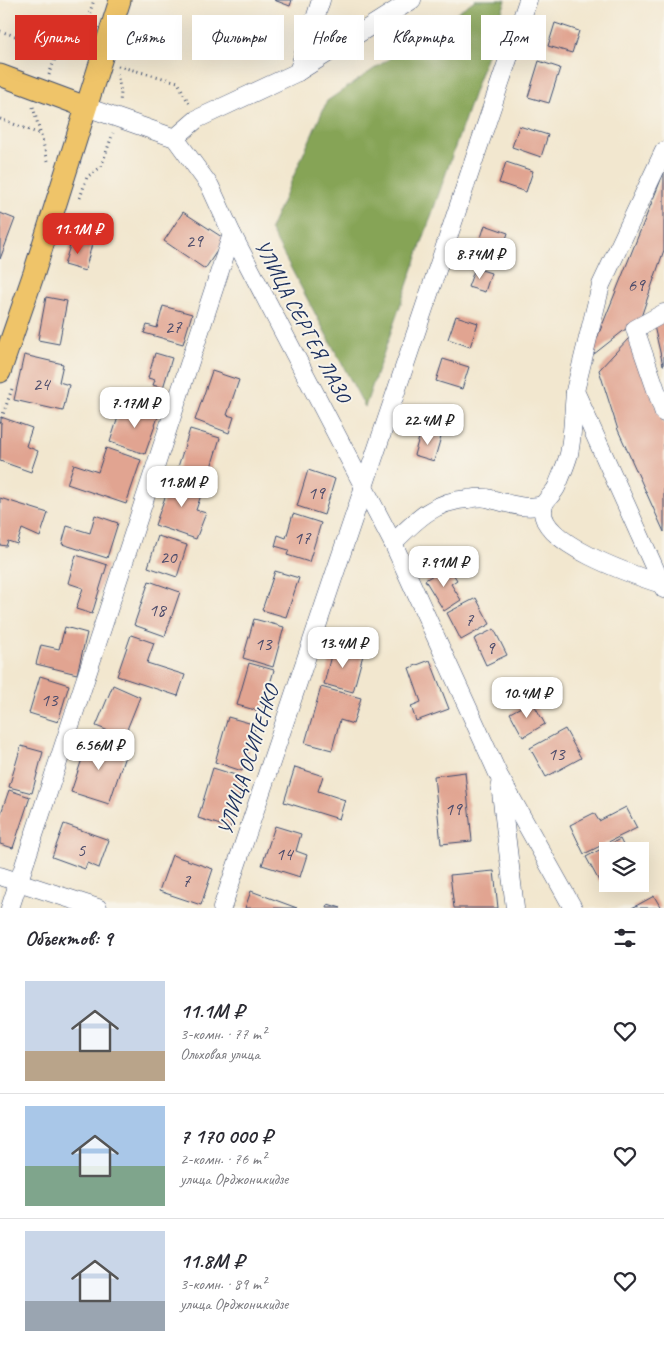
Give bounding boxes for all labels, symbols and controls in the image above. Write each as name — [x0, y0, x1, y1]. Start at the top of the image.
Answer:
chip: Купить — [15, 15, 97, 60]
chip: Снять — [107, 15, 182, 60]
chip: Фильтры — [192, 15, 284, 60]
chip: Новое — [294, 15, 364, 60]
chip: Квартира — [374, 15, 471, 60]
chip: Дом — [481, 15, 546, 60]
pin: 11.1M ₽ — [32, 212, 124, 255]
text: 11.1M ₽ — [54, 219, 102, 239]
house number: 29 — [185, 229, 204, 253]
street label: УЛИЦА СЕРГЕЯ ЛАЗО — [249, 235, 358, 409]
pin: 8.74M ₽ — [434, 238, 526, 280]
text: 8.74M ₽ — [456, 244, 504, 264]
house number: 69 — [627, 273, 646, 297]
house number: 27 — [164, 315, 183, 339]
house number: 24 — [32, 372, 52, 396]
pin: 7.17M ₽ — [89, 386, 181, 429]
text: 7.17M ₽ — [111, 393, 159, 413]
pin: 22.4M ₽ — [382, 404, 474, 446]
text: 22.4M ₽ — [404, 410, 452, 430]
pin: 11.8M ₽ — [136, 466, 228, 508]
text: 11.8M ₽ — [158, 472, 206, 492]
house number: 19 — [307, 481, 326, 505]
house number: 17 — [293, 526, 312, 550]
house number: 20 — [159, 545, 178, 569]
pin: 7.91M ₽ — [398, 546, 490, 588]
text: 7.91M ₽ — [420, 552, 468, 572]
house number: 18 — [148, 598, 168, 622]
house number: 7 — [465, 608, 475, 632]
pin: 13.4M ₽ — [297, 626, 389, 669]
house number: 13 — [254, 632, 273, 656]
text: 13.4M ₽ — [319, 633, 367, 653]
house number: 9 — [486, 636, 496, 660]
pin: 10.4M ₽ — [481, 676, 573, 719]
street label: УЛИЦА ОСИПЕНКО — [212, 679, 285, 838]
text: 10.4M ₽ — [503, 683, 551, 703]
house number: 13 — [40, 688, 59, 712]
pin: 6.56M ₽ — [53, 728, 145, 771]
text: 6.56M ₽ — [75, 735, 124, 755]
house number: 13 — [547, 742, 566, 766]
house number: 19 — [444, 797, 463, 821]
house number: 5 — [77, 838, 87, 862]
house number: 14 — [275, 842, 295, 866]
map controls — [599, 842, 649, 892]
button: layers — [599, 842, 649, 892]
house number: 7 — [182, 869, 192, 893]
icon: filters — [611, 924, 639, 952]
text: Объектов: 9 — [25, 925, 113, 951]
text: 11.1M ₽ — [180, 998, 244, 1024]
icon: home — [65, 1001, 125, 1061]
icon: heart — [611, 1017, 639, 1045]
text: 3-комн. · 77 m² — [180, 1024, 266, 1044]
text: Ольховая улица — [180, 1044, 260, 1064]
text: 7 170 000 ₽ — [180, 1123, 272, 1149]
icon: home — [65, 1126, 125, 1186]
icon: heart — [611, 1142, 639, 1170]
text: 2-комн. · 76 m² — [180, 1149, 266, 1169]
text: улица Орджоникидзе — [180, 1169, 288, 1189]
text: 11.8M ₽ — [180, 1248, 244, 1274]
icon: home — [65, 1251, 125, 1311]
icon: heart — [611, 1267, 639, 1295]
text: 3-комн. · 89 m² — [180, 1274, 266, 1294]
text: улица Орджоникидзе — [180, 1294, 288, 1314]

